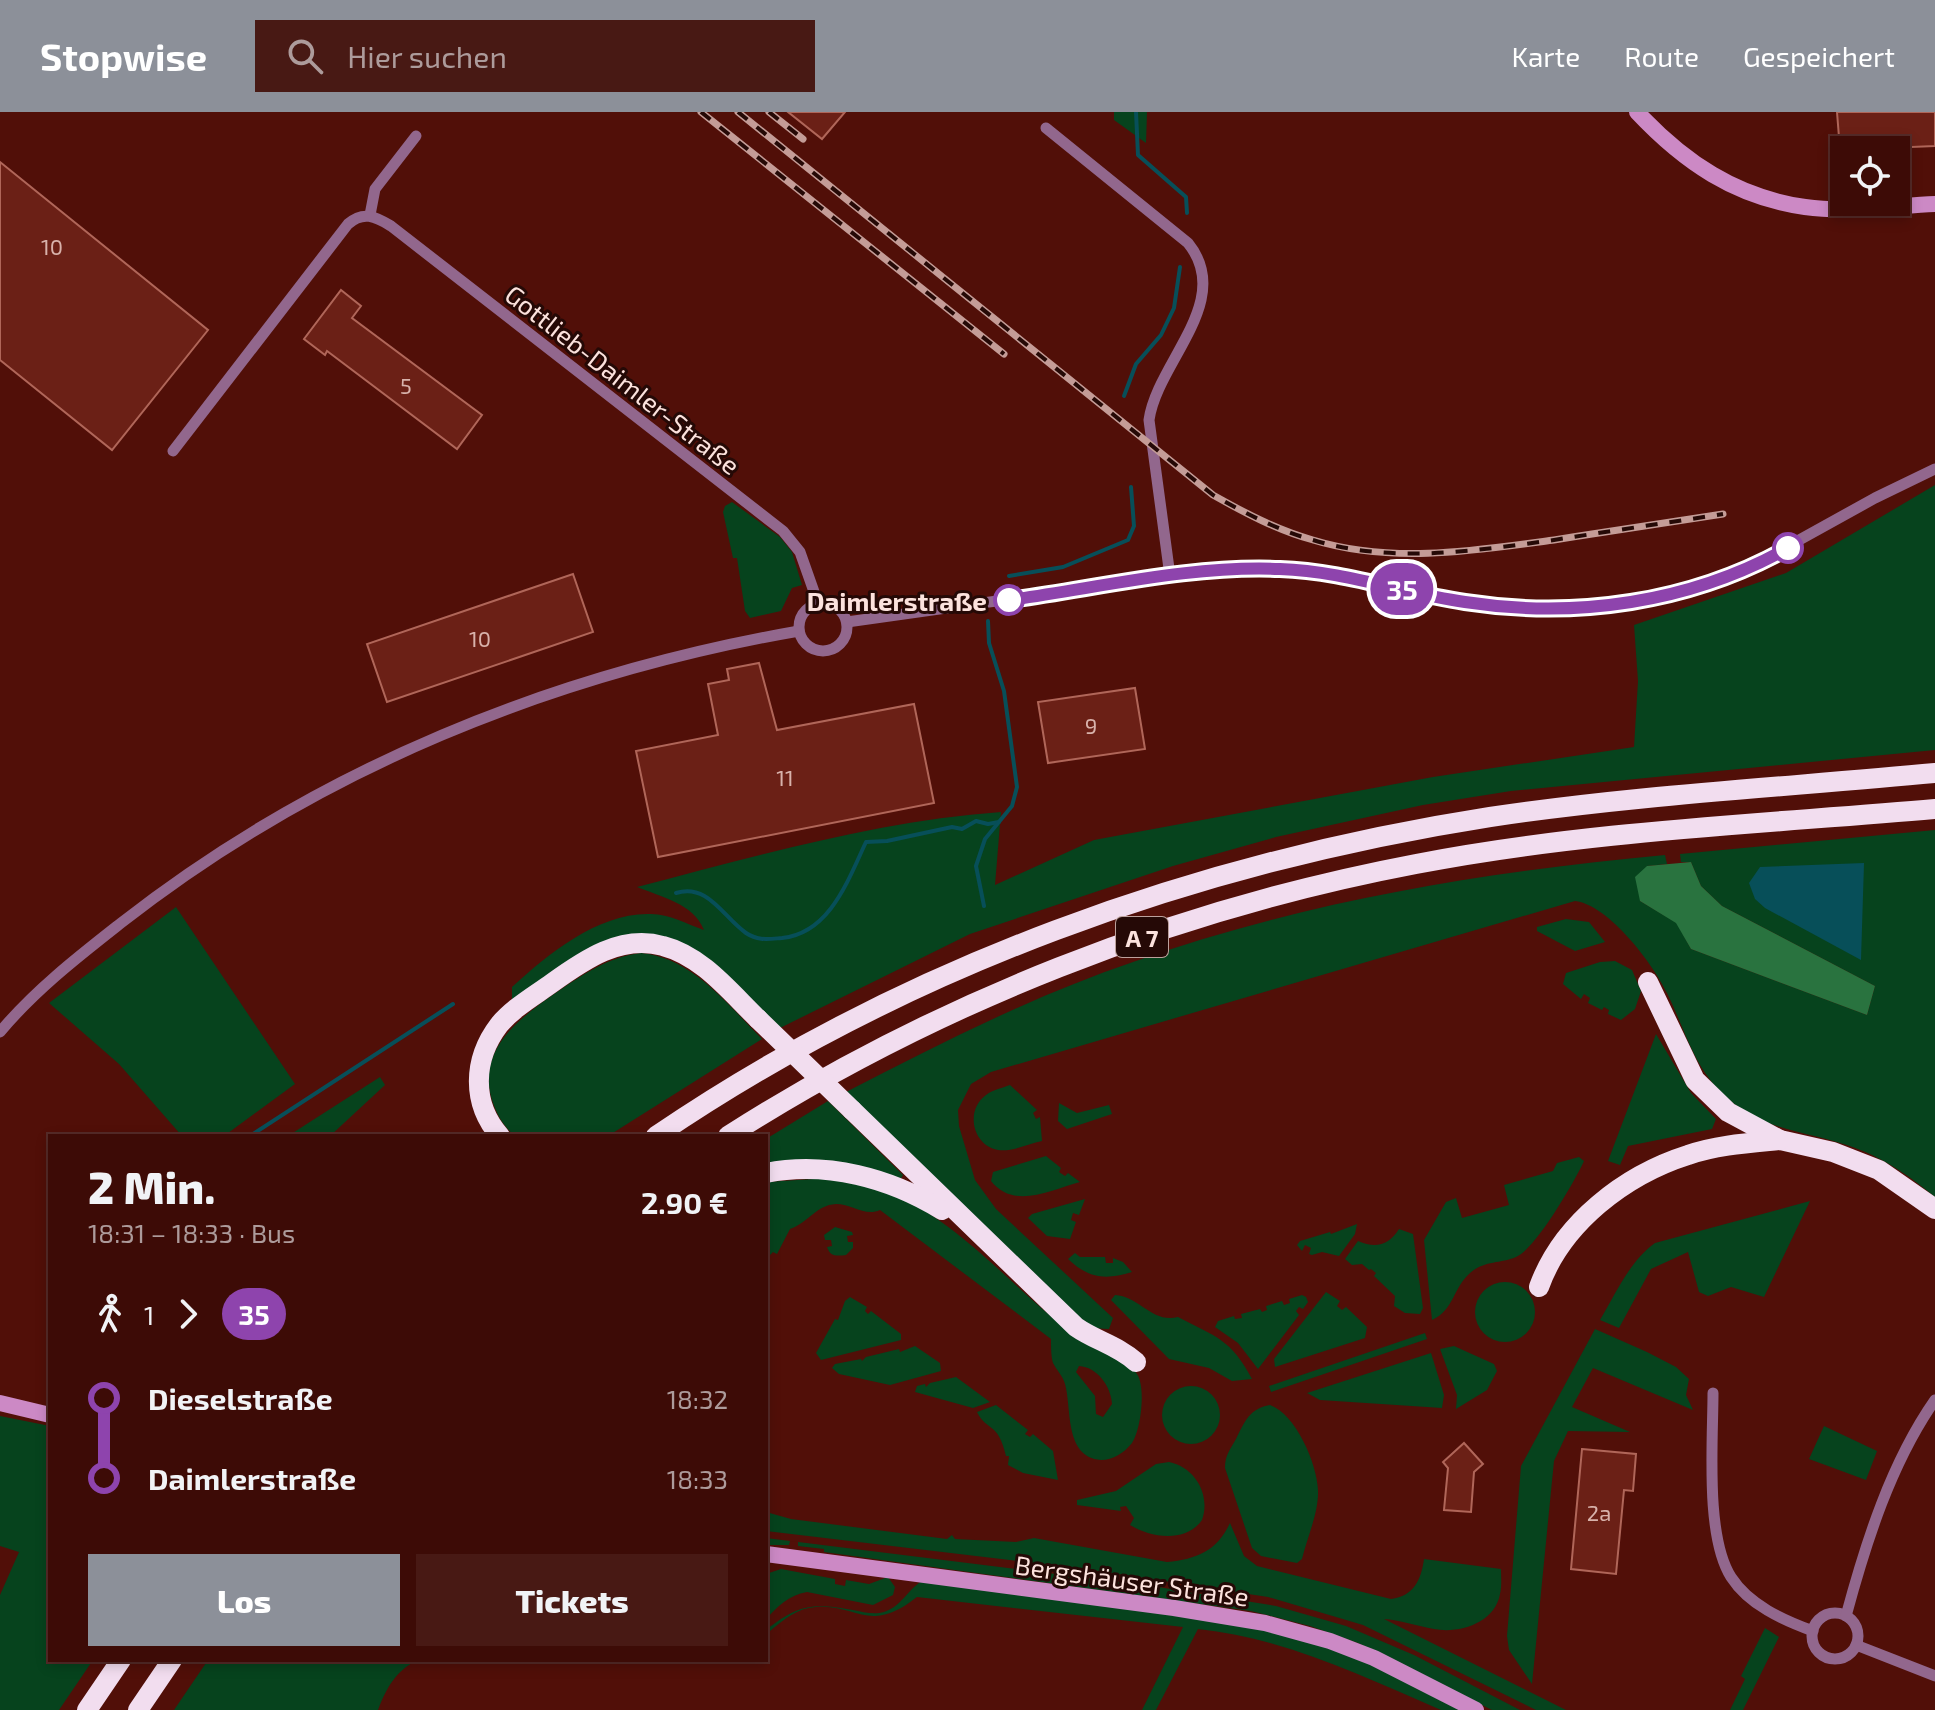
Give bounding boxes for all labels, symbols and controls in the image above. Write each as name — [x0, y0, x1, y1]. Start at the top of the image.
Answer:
search box — [255, 20, 815, 92]
text: Stopwise — [40, 33, 207, 79]
icon: search — [283, 34, 327, 78]
text: Hier suchen — [347, 38, 507, 74]
text: Karte — [1511, 39, 1580, 73]
text: Route — [1624, 39, 1699, 73]
text: Gespeichert — [1743, 39, 1895, 73]
map controls — [1830, 136, 1910, 216]
button: locate — [1830, 136, 1910, 216]
house number: 10 — [41, 233, 63, 259]
street label: Gottlieb-Daimler-Straße — [500, 278, 746, 480]
house number: 5 — [400, 372, 412, 398]
unlabelled marker — [1773, 533, 1803, 563]
line badge: 35 — [1366, 563, 1438, 615]
text: 35 — [1386, 572, 1418, 606]
place label: Daimlerstraße — [807, 585, 987, 616]
marker: Daimlerstraße — [994, 585, 1024, 615]
house number: 10 — [469, 625, 491, 651]
house number: 9 — [1085, 712, 1097, 738]
house number: 11 — [776, 764, 794, 790]
road number: A 7 — [1116, 917, 1168, 957]
text: 2 Min. — [88, 1160, 215, 1213]
text: 2.90 € — [641, 1184, 728, 1220]
text: 18:31 – 18:33 · Bus — [88, 1217, 295, 1248]
icon: walk — [88, 1292, 132, 1336]
icon: forward — [166, 1292, 210, 1336]
text: 35 — [238, 1297, 270, 1331]
text: 1 — [144, 1299, 154, 1330]
text: Dieselstraße — [148, 1380, 333, 1416]
text: 18:32 — [667, 1383, 728, 1414]
text: Daimlerstraße — [148, 1460, 356, 1496]
text: 18:33 — [667, 1463, 728, 1494]
house number: 2a — [1587, 1499, 1611, 1525]
street label: Bergshäuser Straße — [1013, 1548, 1251, 1612]
button: Los — [88, 1554, 400, 1646]
button: Tickets — [416, 1554, 728, 1646]

